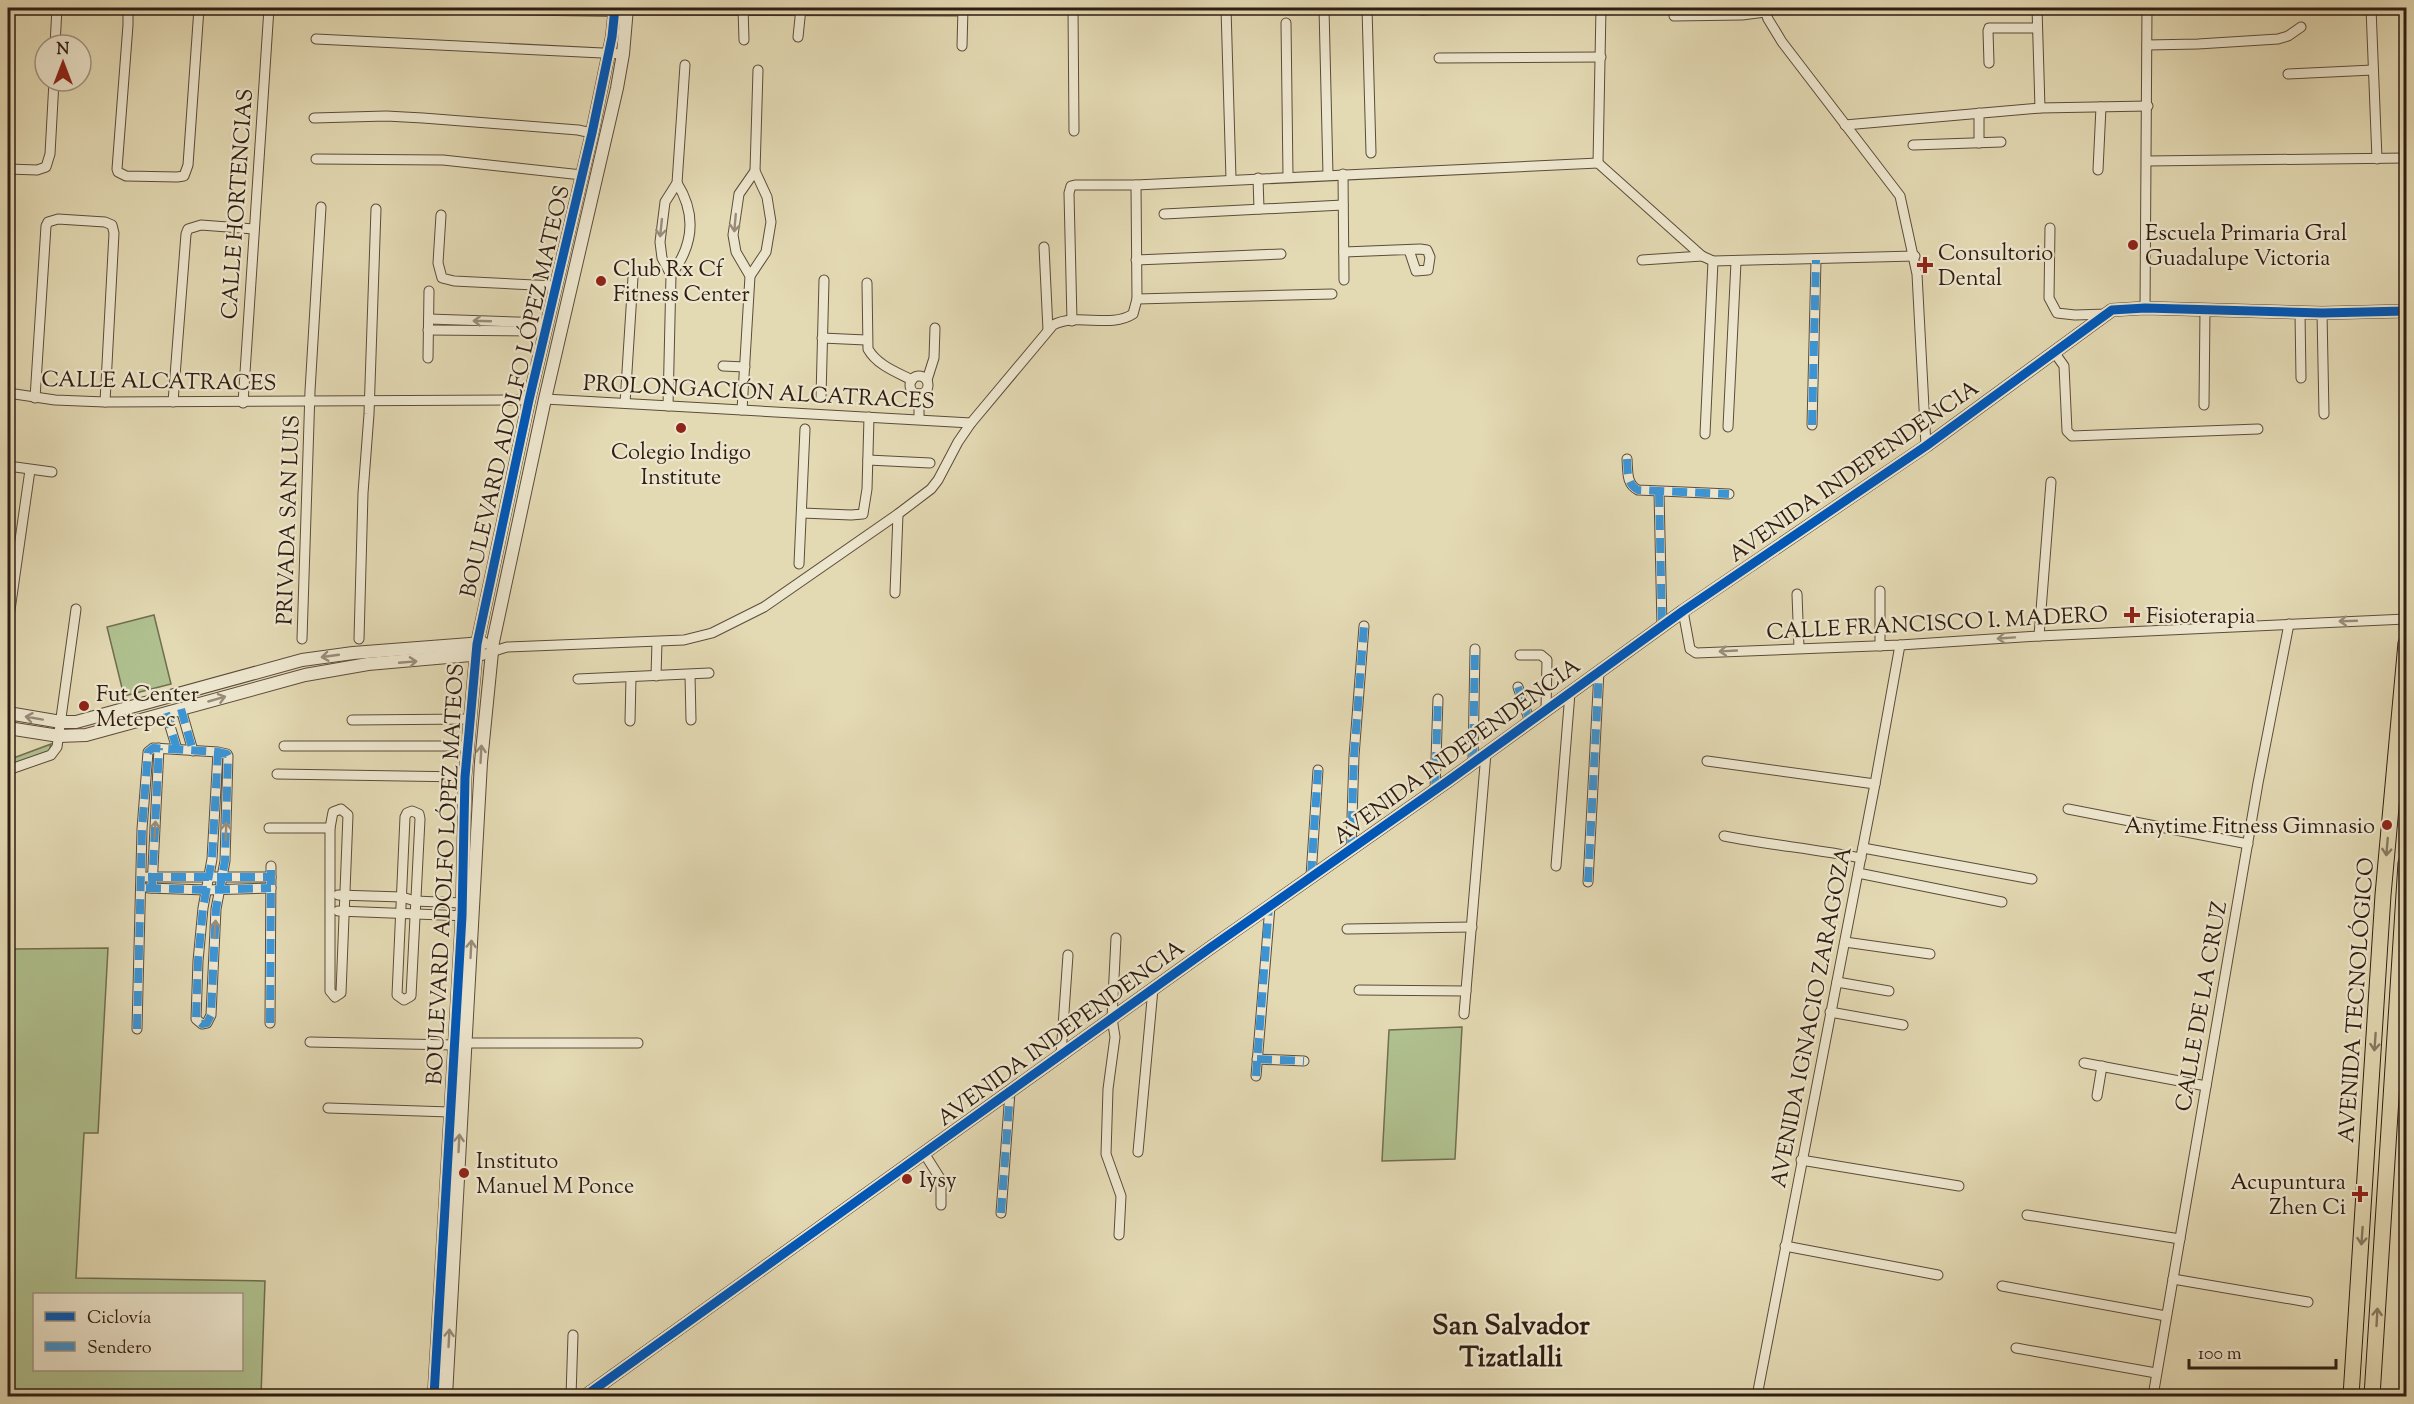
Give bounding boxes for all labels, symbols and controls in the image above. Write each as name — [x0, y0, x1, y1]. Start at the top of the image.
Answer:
north arrow — [33, 33, 93, 93]
text: N — [57, 39, 70, 62]
street label: CALLE HORTENCIAS — [215, 88, 263, 321]
street label: BOULEVARD ADOLFO LÓPEZ MATEOS — [453, 182, 580, 601]
one-way arrow — [729, 212, 740, 232]
one-way arrow — [655, 218, 666, 238]
place label: Escuela Primaria Gral Guadalupe Victoria — [2145, 219, 2347, 276]
marker: Escuela Primaria Gral Guadalupe Victoria — [2126, 238, 2140, 252]
place label: Consultorio Dental — [1938, 239, 2053, 296]
place label: Club Rx Cf Fitness Center — [613, 255, 750, 312]
marker: Consultorio Dental — [1916, 256, 1934, 274]
marker: Club Rx Cf Fitness Center — [594, 274, 608, 288]
one-way arrow — [472, 315, 492, 327]
street label: CALLE ALCATRACES — [41, 365, 277, 401]
street label: PROLONGACIÓN ALCATRACES — [582, 368, 936, 419]
street label: AVENIDA INDEPENDENCIA — [1723, 373, 1987, 571]
street label: PRIVADA SAN LUIS — [270, 414, 310, 626]
marker: Colegio Indigo Institute — [674, 421, 688, 435]
place label: Colegio Indigo Institute — [611, 438, 751, 495]
street label: CALLE FRANCISCO I. MADERO — [1766, 600, 2109, 650]
place label: Fisioterapia — [2146, 602, 2255, 634]
marker: Fisioterapia — [2123, 606, 2141, 624]
one-way arrow — [2339, 616, 2359, 627]
one-way arrow — [1997, 633, 2017, 644]
one-way arrow — [1718, 646, 1738, 657]
one-way arrow — [320, 651, 340, 662]
street label: AVENIDA INDEPENDENCIA — [1327, 651, 1588, 853]
one-way arrow — [397, 656, 417, 667]
street label: BOULEVARD ADOLFO LÓPEZ MATEOS — [419, 663, 474, 1086]
place label: Fut Center Metepec — [96, 680, 199, 737]
one-way arrow — [207, 693, 226, 704]
marker: Fut Center Metepec — [77, 699, 91, 713]
one-way arrow — [25, 712, 44, 723]
one-way arrow — [476, 745, 487, 764]
place label: Anytime Fitness Gimnasio — [2124, 812, 2375, 844]
marker: Anytime Fitness Gimnasio — [2380, 818, 2394, 832]
one-way arrow — [150, 820, 161, 840]
one-way arrow — [220, 822, 232, 842]
one-way arrow — [2381, 837, 2392, 857]
street label: AVENIDA IGNACIO ZARAGOZA — [1764, 844, 1862, 1191]
street label: AVENIDA TECNOLÓGICO — [2331, 856, 2384, 1144]
street label: CALLE DE LA CRUZ — [2169, 899, 2237, 1114]
one-way arrow — [209, 920, 220, 940]
street label: AVENIDA INDEPENDENCIA — [931, 933, 1192, 1135]
one-way arrow — [465, 939, 476, 959]
one-way arrow — [2369, 1031, 2380, 1051]
one-way arrow — [454, 1134, 465, 1154]
place label: Instituto Manuel M Ponce — [476, 1147, 634, 1204]
marker: Instituto Manuel M Ponce — [457, 1166, 471, 1180]
place label: Iysy — [919, 1166, 957, 1198]
place label: Acupuntura Zhen Ci — [2230, 1168, 2346, 1225]
marker: Iysy — [900, 1172, 914, 1186]
marker: Acupuntura Zhen Ci — [2351, 1185, 2369, 1203]
one-way arrow — [2356, 1226, 2367, 1246]
legend — [33, 1293, 243, 1371]
text: Ciclovía — [87, 1306, 151, 1332]
district label: San Salvador Tizatlalli — [1432, 1307, 1590, 1379]
one-way arrow — [2372, 1308, 2383, 1328]
one-way arrow — [443, 1329, 454, 1349]
scale bar — [2189, 1332, 2336, 1370]
text: Sendero — [87, 1336, 152, 1362]
text: 100 m — [2198, 1342, 2242, 1368]

